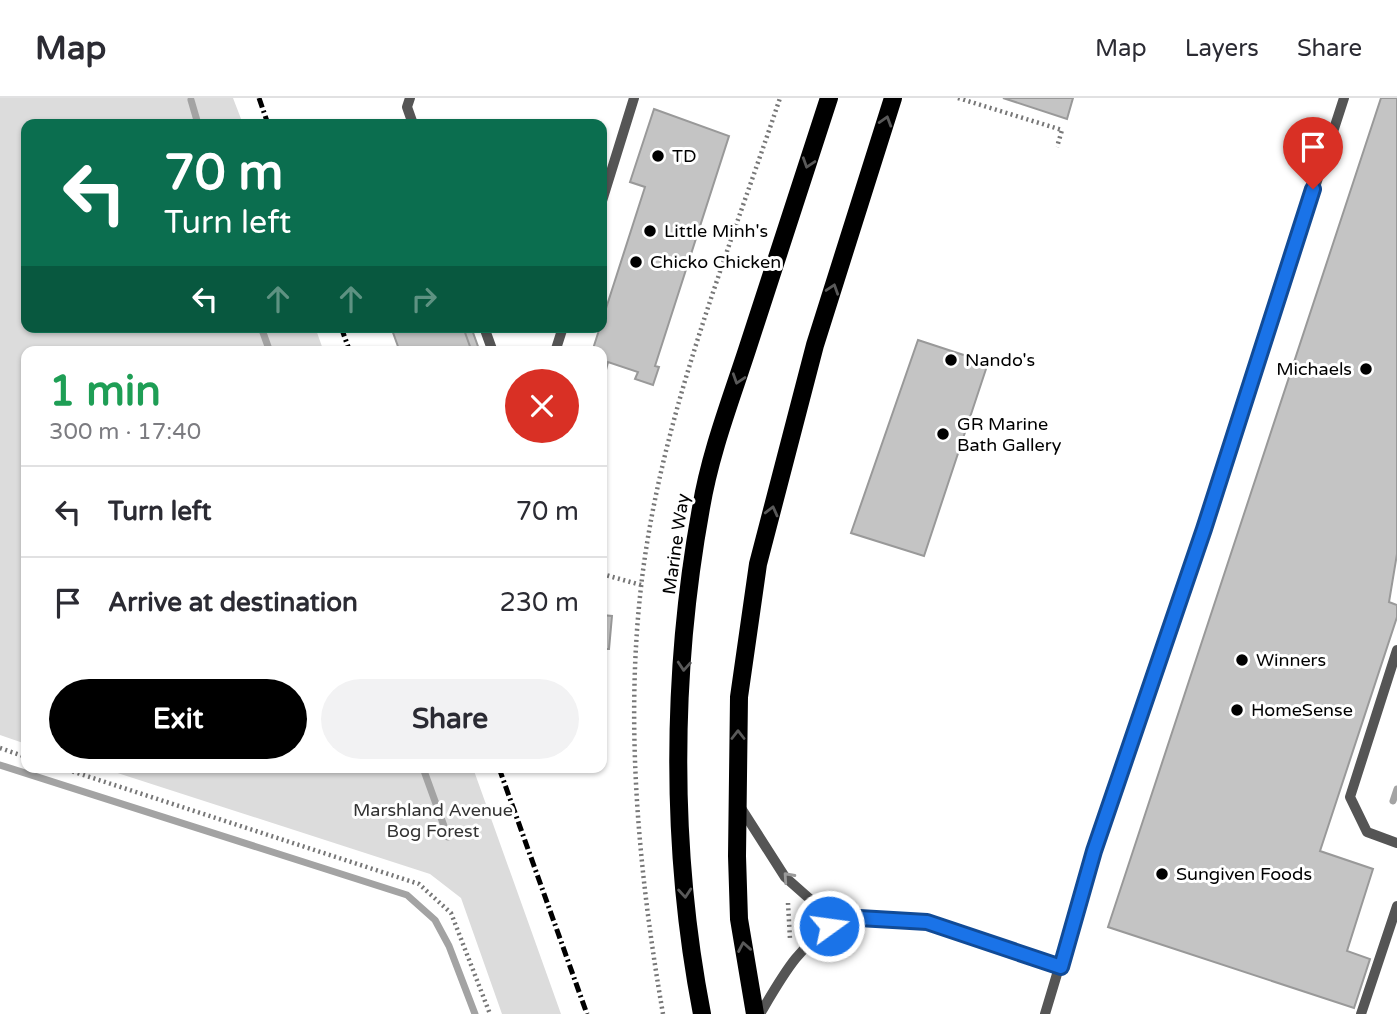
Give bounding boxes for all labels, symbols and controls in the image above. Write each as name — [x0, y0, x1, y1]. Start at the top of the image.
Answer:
text: Map — [35, 29, 106, 68]
text: Map — [1095, 34, 1147, 63]
text: Layers — [1185, 34, 1259, 63]
text: Share — [1297, 34, 1362, 63]
one-way arrow — [877, 116, 892, 128]
pin — [1283, 117, 1343, 189]
icon: arrive — [1294, 128, 1332, 166]
text: 70 m — [164, 144, 283, 203]
place label: TD — [672, 145, 696, 167]
icon: left — [49, 147, 140, 238]
marker: TD — [650, 148, 666, 164]
one-way arrow — [802, 156, 816, 169]
text: Turn left — [164, 204, 291, 242]
place label: Little Minh's — [664, 220, 768, 242]
marker: Little Minh's — [642, 223, 658, 239]
place label: Chicko Chicken — [650, 251, 781, 273]
marker: Chicko Chicken — [628, 254, 644, 270]
icon: left — [186, 280, 224, 318]
icon: ahead — [259, 280, 297, 318]
icon: ahead — [332, 280, 370, 318]
icon: right — [405, 280, 443, 318]
one-way arrow — [824, 283, 839, 295]
place label: Nando's — [965, 349, 1035, 371]
marker: Nando's — [943, 352, 959, 368]
place label: Michaels — [1276, 358, 1352, 380]
marker: Michaels — [1358, 361, 1374, 377]
text: 1 min — [49, 366, 161, 417]
button: close — [505, 369, 579, 443]
one-way arrow — [731, 373, 746, 385]
place label: GR Marine Bath Gallery — [957, 413, 1062, 456]
text: 300 m · 17:40 — [49, 418, 201, 446]
marker: GR Marine Bath Gallery — [935, 426, 951, 442]
street label: Marine Way — [658, 492, 694, 596]
icon: left — [49, 493, 87, 531]
text: Turn left — [108, 496, 211, 527]
text: 70 m — [516, 496, 579, 527]
one-way arrow — [764, 505, 778, 517]
icon: arrive — [49, 584, 87, 622]
text: Arrive at destination — [108, 587, 358, 618]
text: 230 m — [499, 587, 579, 618]
place label: Winners — [1256, 649, 1326, 671]
marker: Winners — [1234, 652, 1250, 668]
one-way arrow — [677, 661, 692, 672]
button: Exit — [49, 679, 307, 759]
button: Share — [321, 679, 579, 759]
place label: HomeSense — [1251, 699, 1353, 721]
marker: HomeSense — [1229, 702, 1245, 718]
one-way arrow — [731, 729, 746, 740]
park label: Marshland Avenue Bog Forest — [353, 799, 513, 842]
place label: Sungiven Foods — [1176, 863, 1312, 885]
marker: Sungiven Foods — [1154, 866, 1170, 882]
one-way arrow — [783, 872, 796, 885]
one-way arrow — [677, 888, 692, 899]
position arrow — [792, 889, 866, 963]
one-way arrow — [737, 941, 752, 953]

